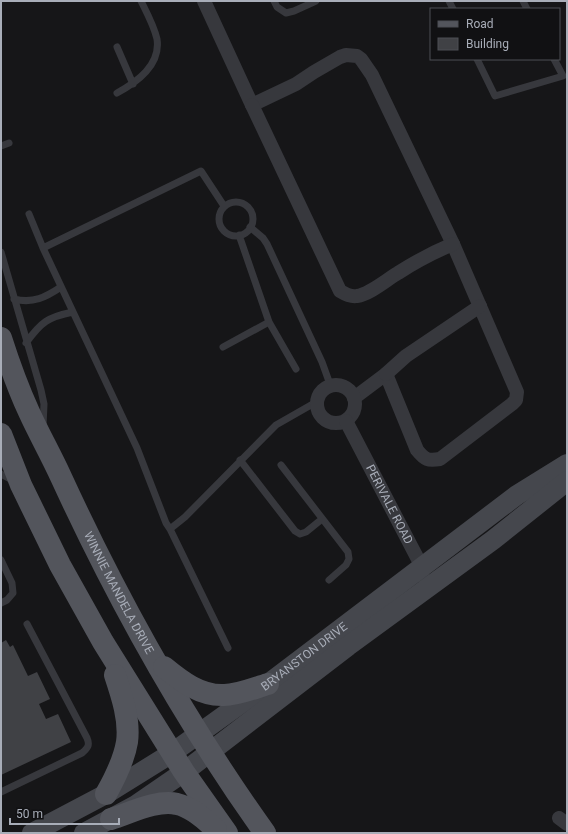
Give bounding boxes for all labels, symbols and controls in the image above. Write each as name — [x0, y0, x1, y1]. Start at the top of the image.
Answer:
legend — [430, 8, 560, 60]
text: Road — [466, 17, 494, 31]
text: Building — [466, 37, 509, 51]
street label: PERIVALE ROAD — [363, 462, 416, 547]
street label: WINNIE MANDELA DRIVE — [81, 529, 157, 657]
street label: BRYANSTON DRIVE — [258, 619, 350, 694]
scale bar — [10, 800, 119, 826]
text: 50 m — [16, 807, 43, 821]

